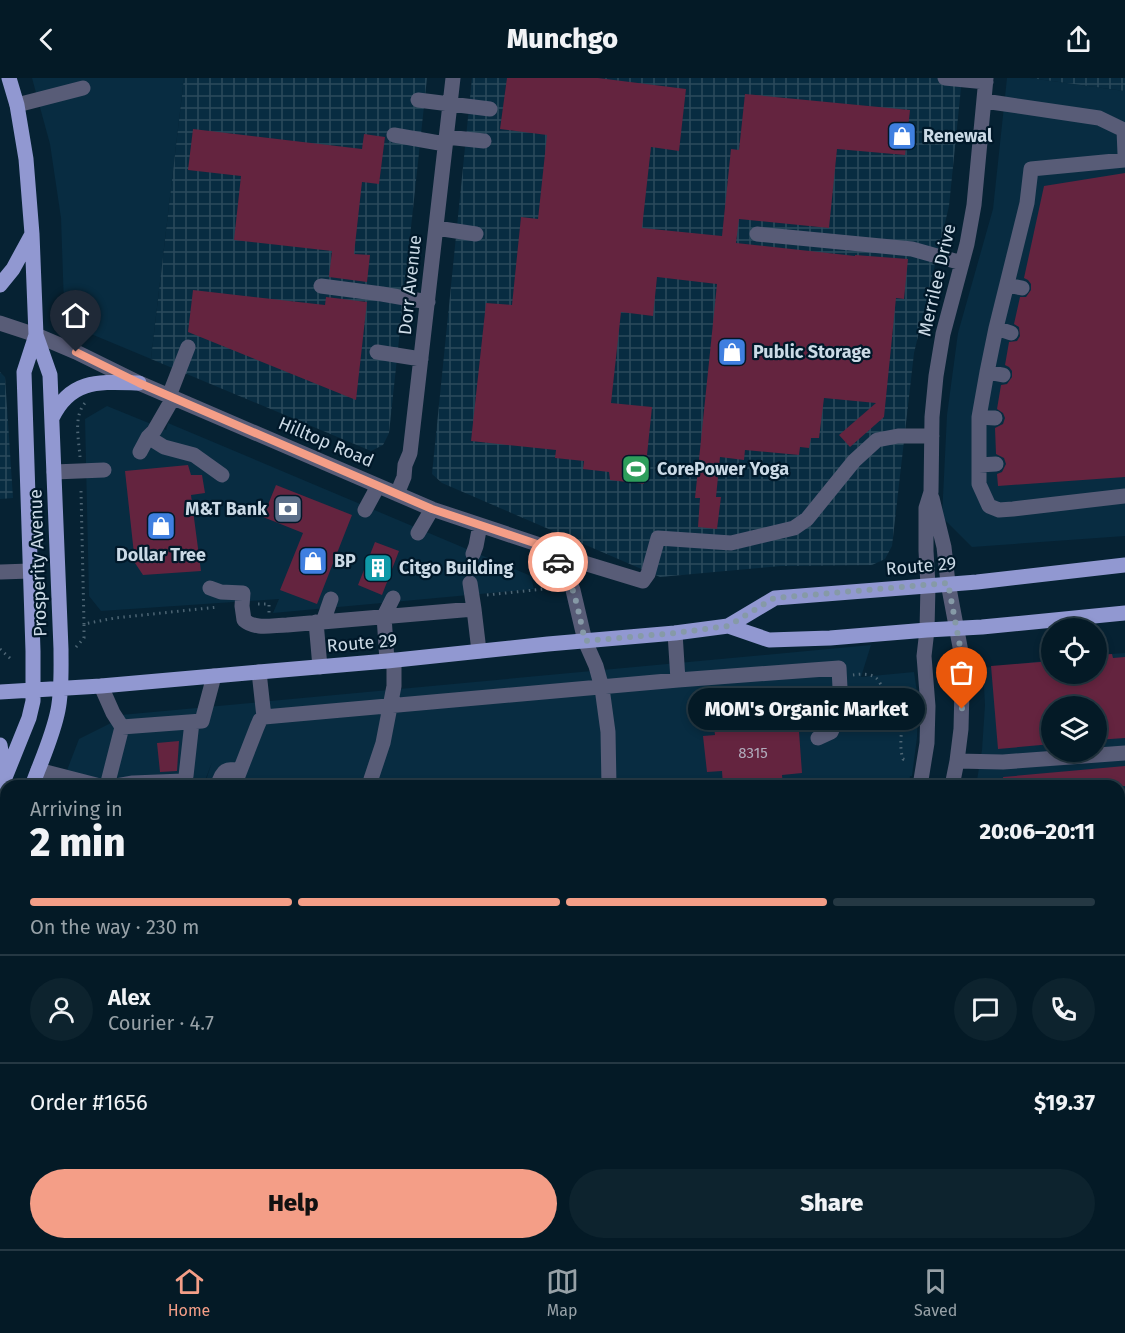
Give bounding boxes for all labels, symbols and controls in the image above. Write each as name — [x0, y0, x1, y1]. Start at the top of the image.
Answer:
icon: back — [30, 23, 63, 56]
text: Munchgo — [507, 23, 618, 55]
icon: share — [1062, 23, 1095, 56]
shop icon: Renewal — [886, 120, 918, 152]
place label: Renewal — [923, 125, 993, 147]
street label: Merrilee Drive — [913, 222, 961, 338]
street label: Dorr Avenue — [394, 234, 426, 336]
pin — [50, 290, 101, 352]
icon: home — [59, 299, 92, 332]
shop icon: Public Storage — [716, 336, 748, 368]
place label: Public Storage — [753, 341, 871, 363]
street label: Hilltop Road — [275, 412, 377, 472]
sports icon: CorePower Yoga — [620, 453, 652, 485]
place label: CorePower Yoga — [657, 458, 789, 480]
street label: Prosperity Avenue — [24, 489, 52, 637]
bank icon: M&T Bank — [272, 493, 304, 525]
place label: M&T Bank — [185, 498, 268, 520]
shop icon: Dollar Tree — [145, 510, 177, 542]
courier — [528, 532, 588, 592]
place label: Dollar Tree — [116, 544, 206, 566]
shop icon: BP — [297, 545, 329, 577]
icon: car — [542, 546, 575, 579]
place label: BP — [334, 550, 356, 572]
building icon: Citgo Building — [362, 552, 394, 584]
street label: Route 29 — [885, 552, 957, 580]
place label: Citgo Building — [399, 557, 513, 579]
map controls — [1041, 618, 1107, 762]
button: locate — [1041, 618, 1107, 684]
street label: Route 29 — [326, 629, 398, 657]
pin — [936, 647, 987, 709]
icon: bag — [945, 656, 978, 689]
callout: MOM's Organic Market — [689, 688, 926, 730]
button: layers — [1041, 696, 1107, 762]
text: MOM's Organic Market — [705, 697, 908, 721]
house number: 8315 — [738, 744, 768, 762]
text: Arriving in — [30, 797, 123, 821]
text: 20:06–20:11 — [979, 818, 1095, 845]
text: 2 min — [30, 820, 126, 866]
text: On the way · 230 m — [30, 915, 199, 939]
button: person — [30, 978, 93, 1041]
button: chat — [954, 978, 1017, 1041]
button: phone — [1032, 978, 1095, 1041]
text: Alex — [108, 984, 151, 1011]
text: Courier · 4.7 — [108, 1011, 214, 1035]
text: Order #1656 — [30, 1089, 148, 1116]
text: $19.37 — [1034, 1089, 1095, 1116]
button: Help — [30, 1169, 557, 1238]
button: Share — [569, 1169, 1095, 1238]
tab: Home — [168, 1265, 210, 1320]
tab: Map — [546, 1265, 579, 1320]
tab: Saved — [914, 1265, 957, 1320]

